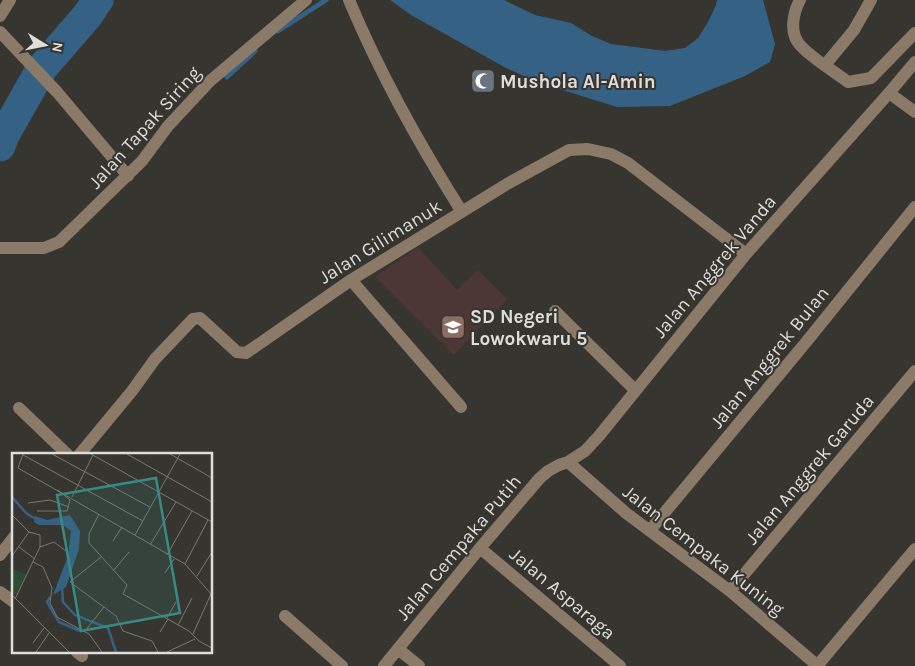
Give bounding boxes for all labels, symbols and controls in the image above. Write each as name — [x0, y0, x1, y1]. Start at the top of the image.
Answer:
north arrow — [20, 20, 70, 70]
text: N — [48, 41, 67, 54]
street label: Jalan Tapak Siring — [84, 62, 206, 193]
mosque icon: Mushola Al-Amin — [470, 68, 496, 94]
place label: Mushola Al-Amin — [500, 71, 656, 93]
street label: Jalan Anggrek Vanda — [649, 191, 781, 342]
street label: Jalan Gilimanuk — [315, 195, 446, 288]
street label: Jalan Anggrek Bulan — [706, 282, 834, 433]
place label: SD Negeri Lowokwaru 5 — [470, 306, 587, 350]
school or university icon: SD Negeri Lowokwaru 5 — [440, 314, 466, 340]
street label: Jalan Anggrek Garuda — [741, 390, 879, 549]
inset map — [12, 453, 212, 654]
street label: Jalan Cempaka Putih — [392, 471, 526, 625]
street label: Jalan Cempaka Kuning — [618, 481, 789, 621]
street label: Jalan Asparaga — [505, 543, 620, 644]

